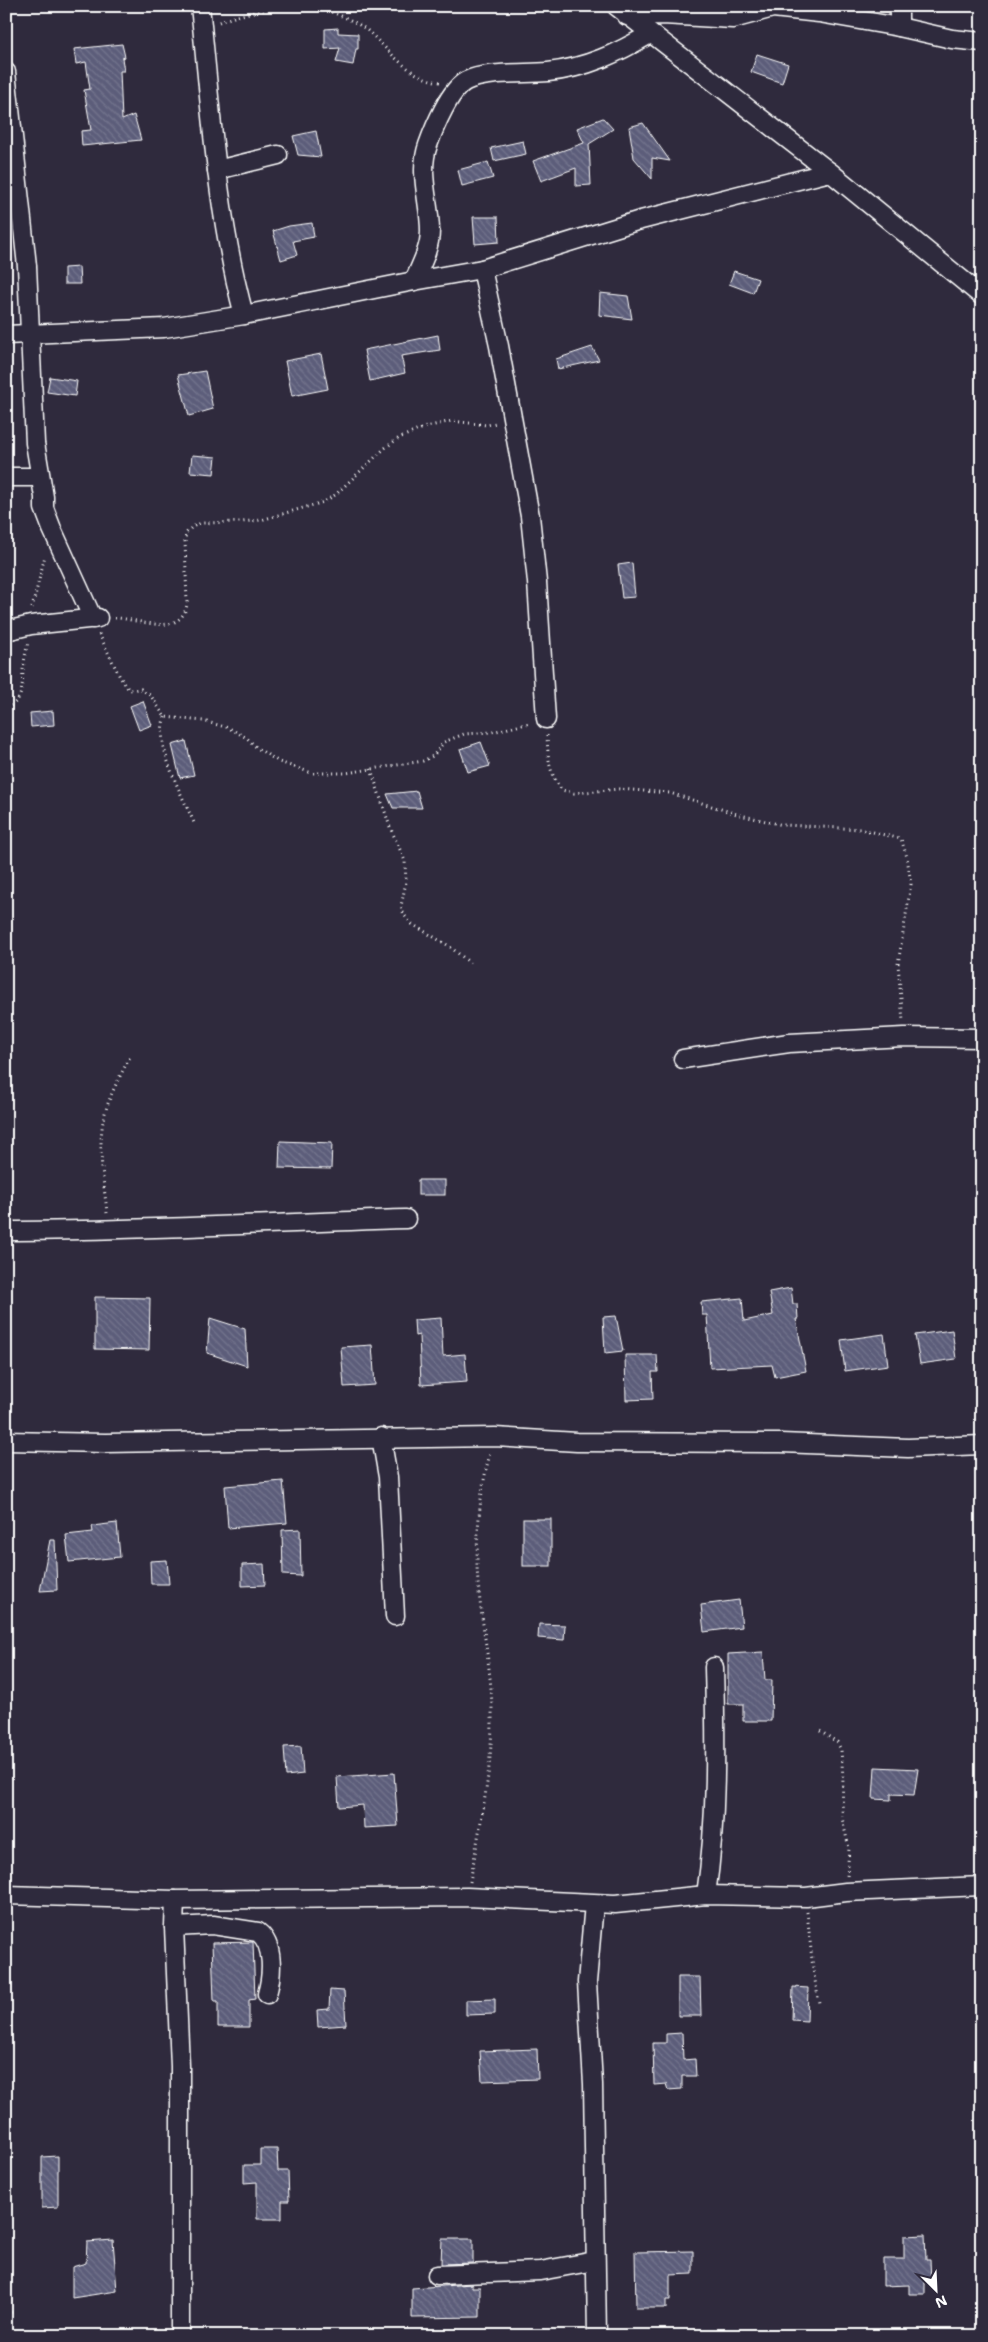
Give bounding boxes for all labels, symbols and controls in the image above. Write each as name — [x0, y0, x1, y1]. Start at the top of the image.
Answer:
north arrow — [910, 2264, 960, 2314]
text: N — [933, 2291, 950, 2312]

